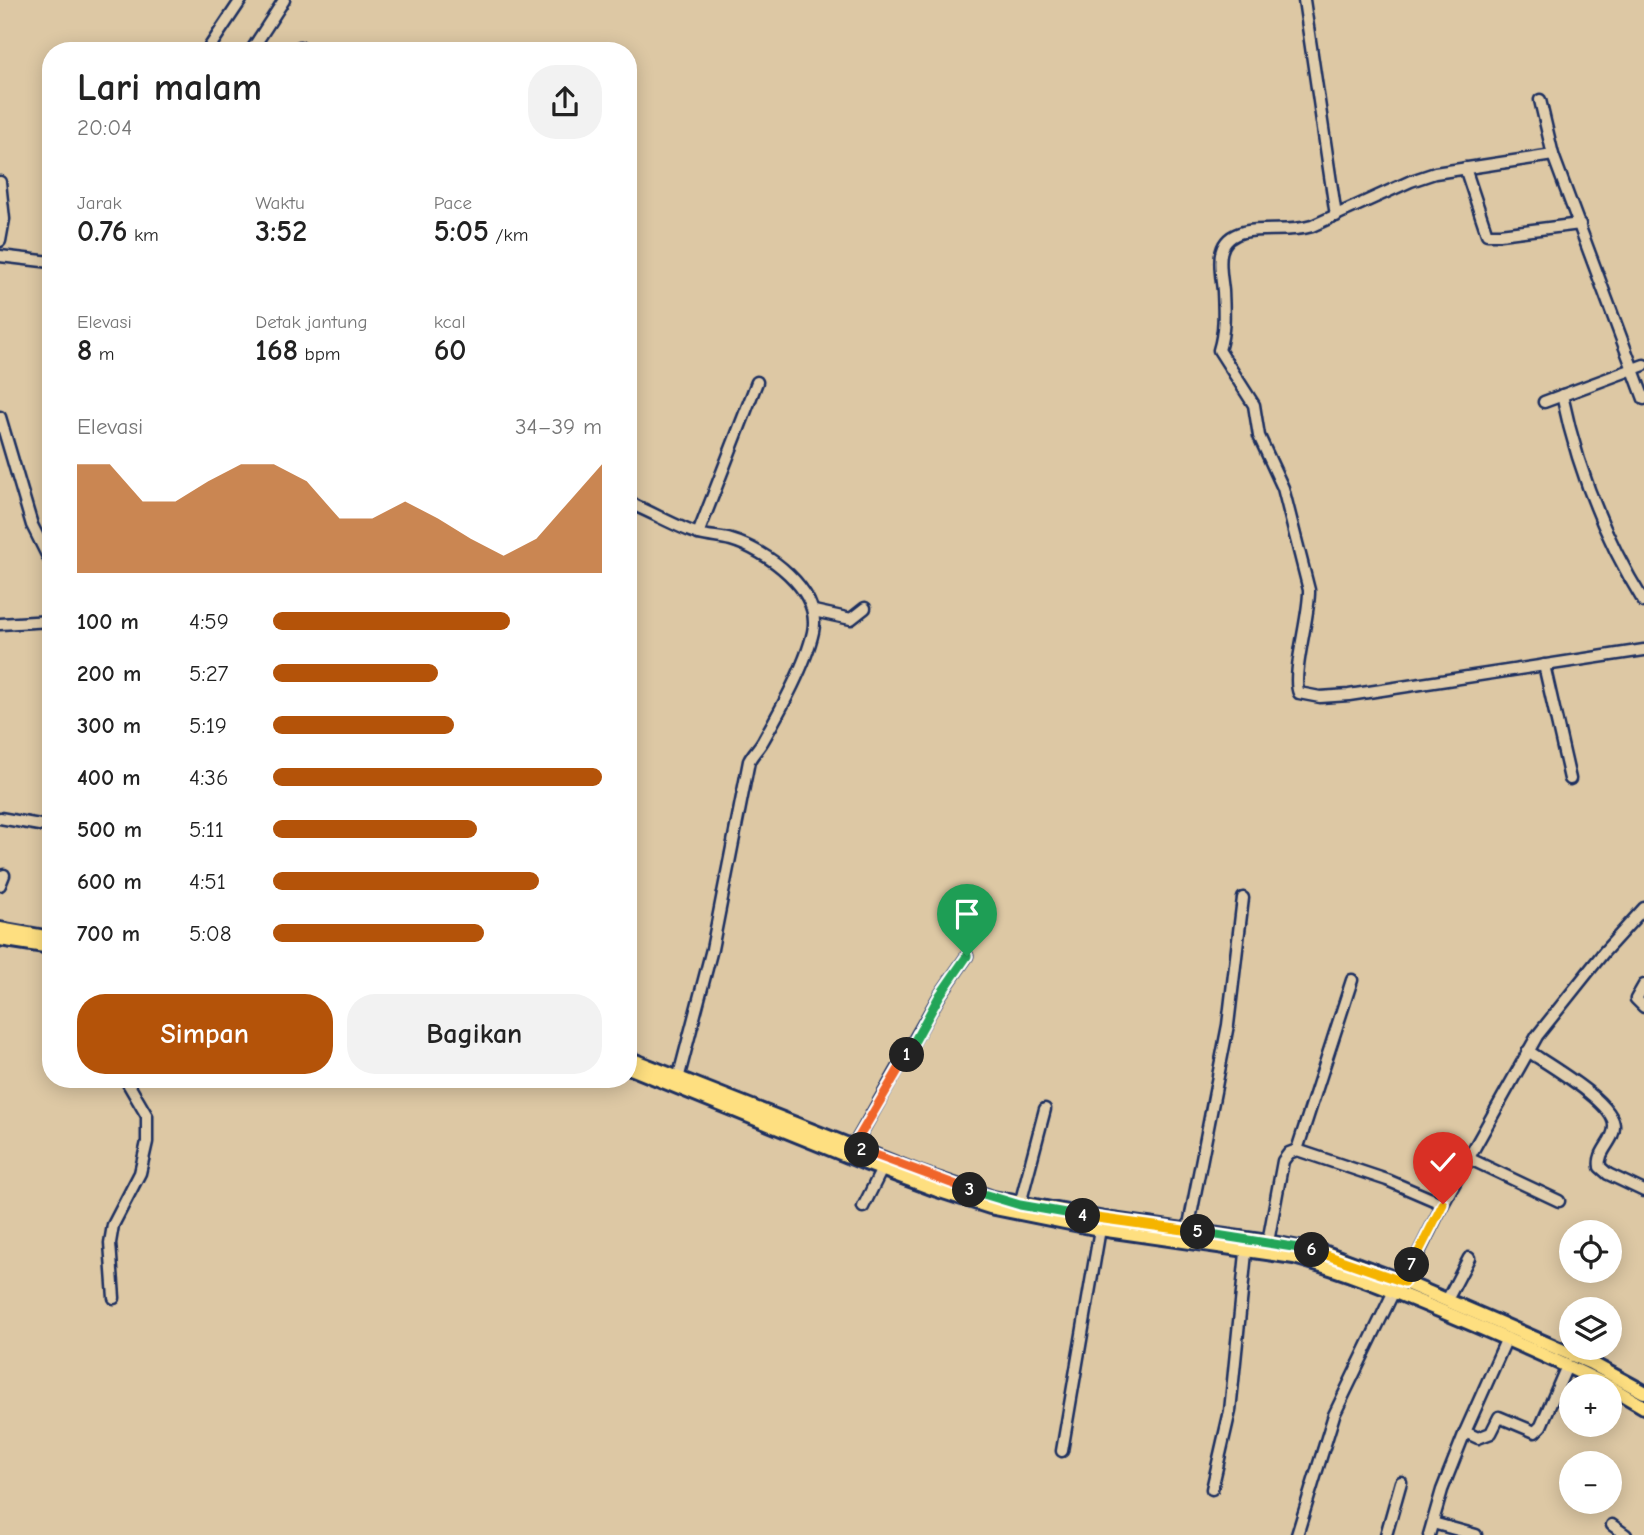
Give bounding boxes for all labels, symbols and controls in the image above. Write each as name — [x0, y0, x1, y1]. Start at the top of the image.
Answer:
button: share — [528, 65, 602, 139]
text: Lari malam — [77, 66, 262, 110]
text: 20:04 — [77, 114, 132, 141]
text: Jarak — [77, 192, 122, 214]
text: Waktu — [255, 192, 305, 214]
text: Pace — [434, 192, 472, 214]
text: 0.76 — [77, 214, 128, 249]
text: 3:52 — [255, 214, 307, 249]
text: 5:05 — [434, 214, 489, 249]
text: km — [128, 224, 159, 246]
text: /km — [489, 224, 528, 246]
text: Elevasi — [77, 311, 132, 333]
text: Detak jantung — [255, 311, 368, 333]
text: kcal — [434, 311, 466, 333]
text: 8 — [77, 333, 92, 368]
text: 168 — [255, 333, 298, 368]
text: 60 — [434, 333, 467, 368]
text: m — [92, 343, 114, 365]
text: bpm — [298, 343, 341, 365]
text: Elevasi — [77, 413, 143, 440]
text: 34–39 m — [515, 413, 602, 440]
text: 100 m — [77, 608, 139, 635]
text: 4:59 — [189, 608, 229, 635]
text: 200 m — [77, 660, 141, 687]
text: 5:27 — [189, 660, 229, 687]
text: 300 m — [77, 712, 141, 739]
text: 5:19 — [189, 712, 227, 739]
text: 400 m — [77, 764, 141, 791]
text: 4:36 — [189, 764, 228, 791]
text: 500 m — [77, 816, 142, 843]
text: 5:11 — [189, 816, 224, 843]
text: 600 m — [77, 868, 142, 895]
text: 4:51 — [189, 868, 226, 895]
pin — [937, 884, 997, 956]
icon: arrive — [948, 895, 986, 933]
text: 700 m — [77, 920, 140, 947]
text: 5:08 — [189, 920, 231, 947]
button: Simpan — [77, 994, 333, 1074]
button: Bagikan — [347, 994, 602, 1074]
pin: 1 — [890, 1038, 925, 1072]
text: 1 — [903, 1043, 910, 1065]
pin: 2 — [844, 1132, 880, 1168]
pin — [1413, 1132, 1473, 1204]
text: 2 — [857, 1138, 866, 1160]
icon: check — [1424, 1143, 1462, 1181]
pin: 3 — [953, 1172, 988, 1208]
text: 3 — [965, 1178, 974, 1200]
pin: 4 — [1066, 1198, 1100, 1234]
text: 4 — [1078, 1204, 1087, 1226]
pin: 5 — [1180, 1214, 1216, 1250]
text: 5 — [1192, 1220, 1203, 1242]
map controls — [1559, 1220, 1622, 1514]
button: locate — [1559, 1220, 1622, 1283]
pin: 6 — [1294, 1232, 1330, 1268]
text: 6 — [1307, 1238, 1316, 1260]
pin: 7 — [1394, 1248, 1430, 1282]
text: 7 — [1407, 1253, 1416, 1275]
button: layers — [1559, 1297, 1622, 1360]
button: + — [1559, 1374, 1622, 1437]
button: − — [1559, 1451, 1622, 1514]

